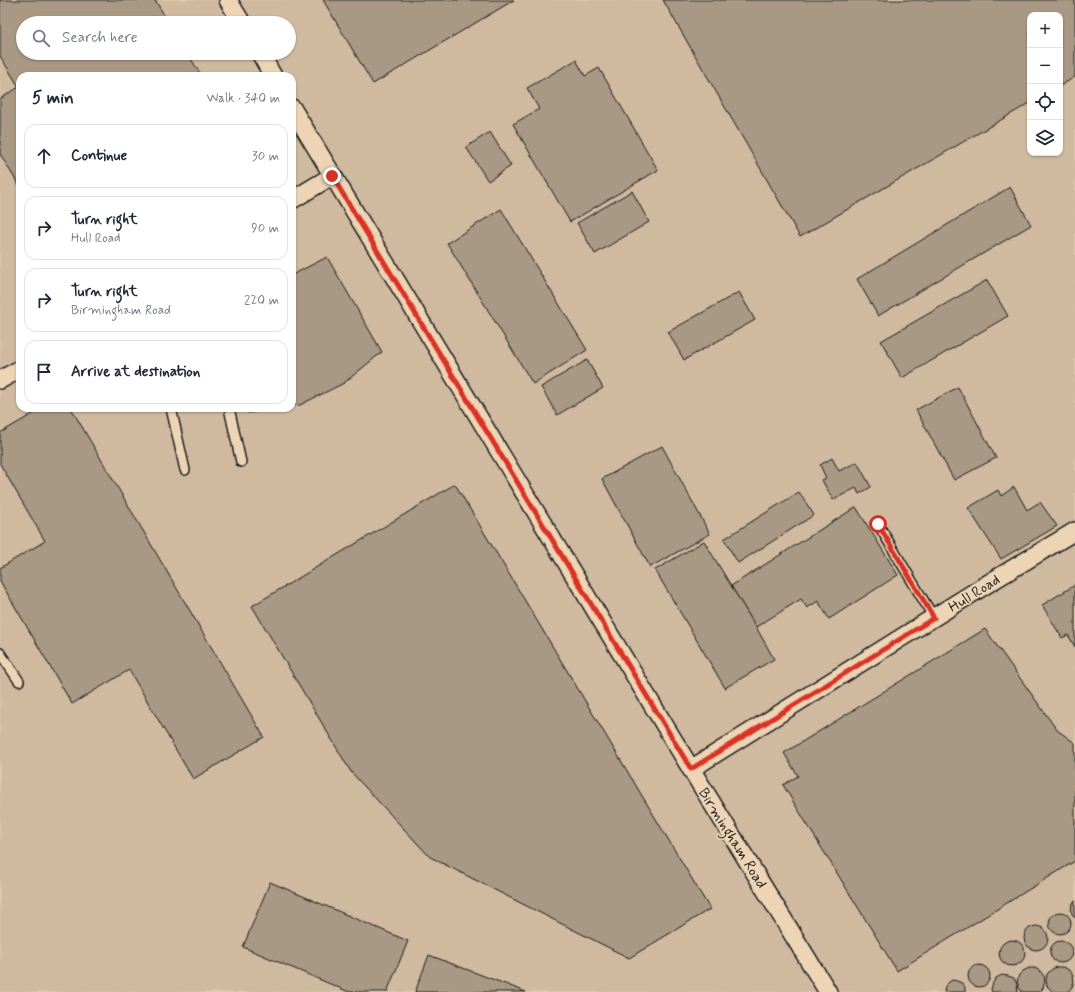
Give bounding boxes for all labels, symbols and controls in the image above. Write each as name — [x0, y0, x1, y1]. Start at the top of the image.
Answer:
map controls — [1027, 12, 1063, 156]
button: + — [1027, 12, 1063, 48]
search box — [16, 16, 296, 60]
icon: search — [30, 27, 52, 49]
text: Search here — [62, 28, 138, 48]
button: − — [1027, 48, 1063, 84]
button: locate — [1027, 84, 1063, 120]
text: 5 min — [32, 87, 74, 109]
text: Walk · 340 m — [206, 90, 280, 107]
button: layers — [1027, 120, 1063, 156]
icon: ahead — [33, 145, 55, 167]
text: Continue — [71, 146, 127, 166]
text: 30 m — [252, 148, 279, 165]
route end — [323, 167, 341, 185]
text: Turn right — [71, 210, 138, 230]
icon: right — [33, 217, 55, 239]
text: 90 m — [251, 220, 279, 237]
text: Hull Road — [71, 230, 121, 247]
text: Turn right — [71, 282, 138, 302]
icon: right — [33, 289, 55, 311]
text: 220 m — [244, 292, 279, 309]
text: Birmingham Road — [71, 302, 171, 319]
icon: arrive — [33, 361, 55, 383]
text: Arrive at destination — [71, 362, 200, 382]
route start — [869, 515, 887, 533]
street label: Hull Road — [945, 570, 1004, 618]
street label: Birmingham Road — [692, 784, 771, 893]

